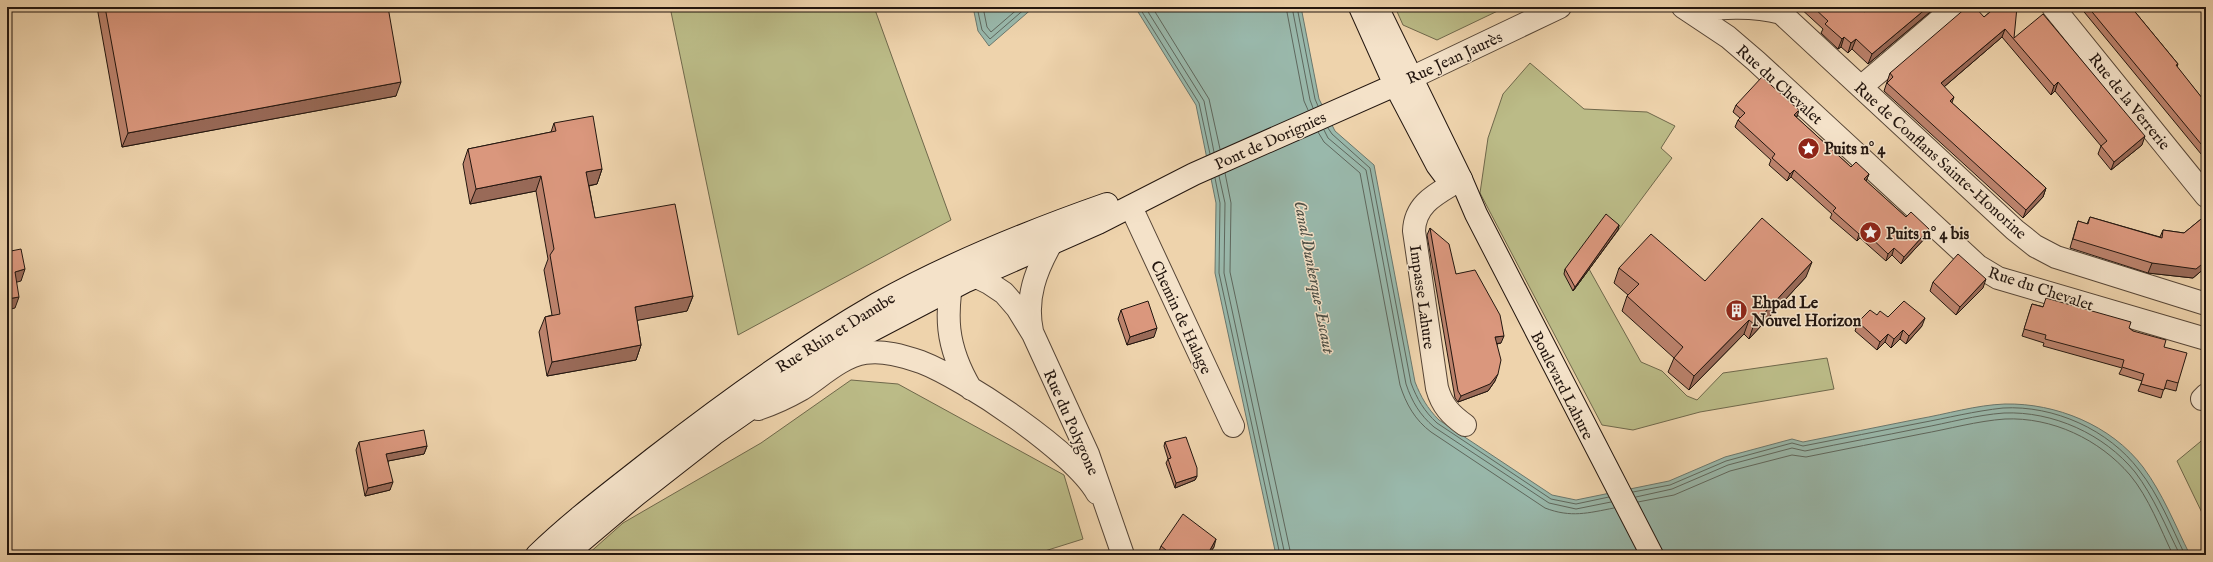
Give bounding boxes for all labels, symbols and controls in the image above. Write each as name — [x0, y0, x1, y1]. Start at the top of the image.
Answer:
street label: Rue Jean Jaurès — [1404, 28, 1506, 90]
street label: Rue du Chevalet — [1731, 41, 1827, 130]
street label: Rue de la Verrerie — [2083, 50, 2174, 155]
street label: Rue de Conflans Sainte-Honorine — [1849, 79, 2030, 244]
street label: Pont de Dorignies — [1212, 108, 1330, 175]
place icon: Puits n° 4 — [1795, 135, 1821, 161]
place label: Puits n° 4 — [1824, 140, 1886, 160]
water label: Canal Dunkerque-Escaut — [1288, 199, 1339, 356]
place icon: Puits n° 4 bis — [1858, 220, 1884, 246]
place label: Puits n° 4 bis — [1886, 225, 1970, 245]
street label: Impasse Lahure — [1404, 244, 1438, 351]
street label: Chemin de Halage — [1145, 258, 1215, 378]
street label: Rue du Chevalet — [1985, 263, 2096, 317]
street label: Rue Rhin et Danube — [773, 289, 899, 378]
place label: Ehpad Le Nouvel Horizon — [1751, 294, 1862, 332]
building icon: Ehpad Le Nouvel Horizon — [1723, 298, 1749, 324]
street label: Boulevard Lahure — [1525, 328, 1597, 444]
street label: Rue du Polygone — [1038, 367, 1102, 479]

